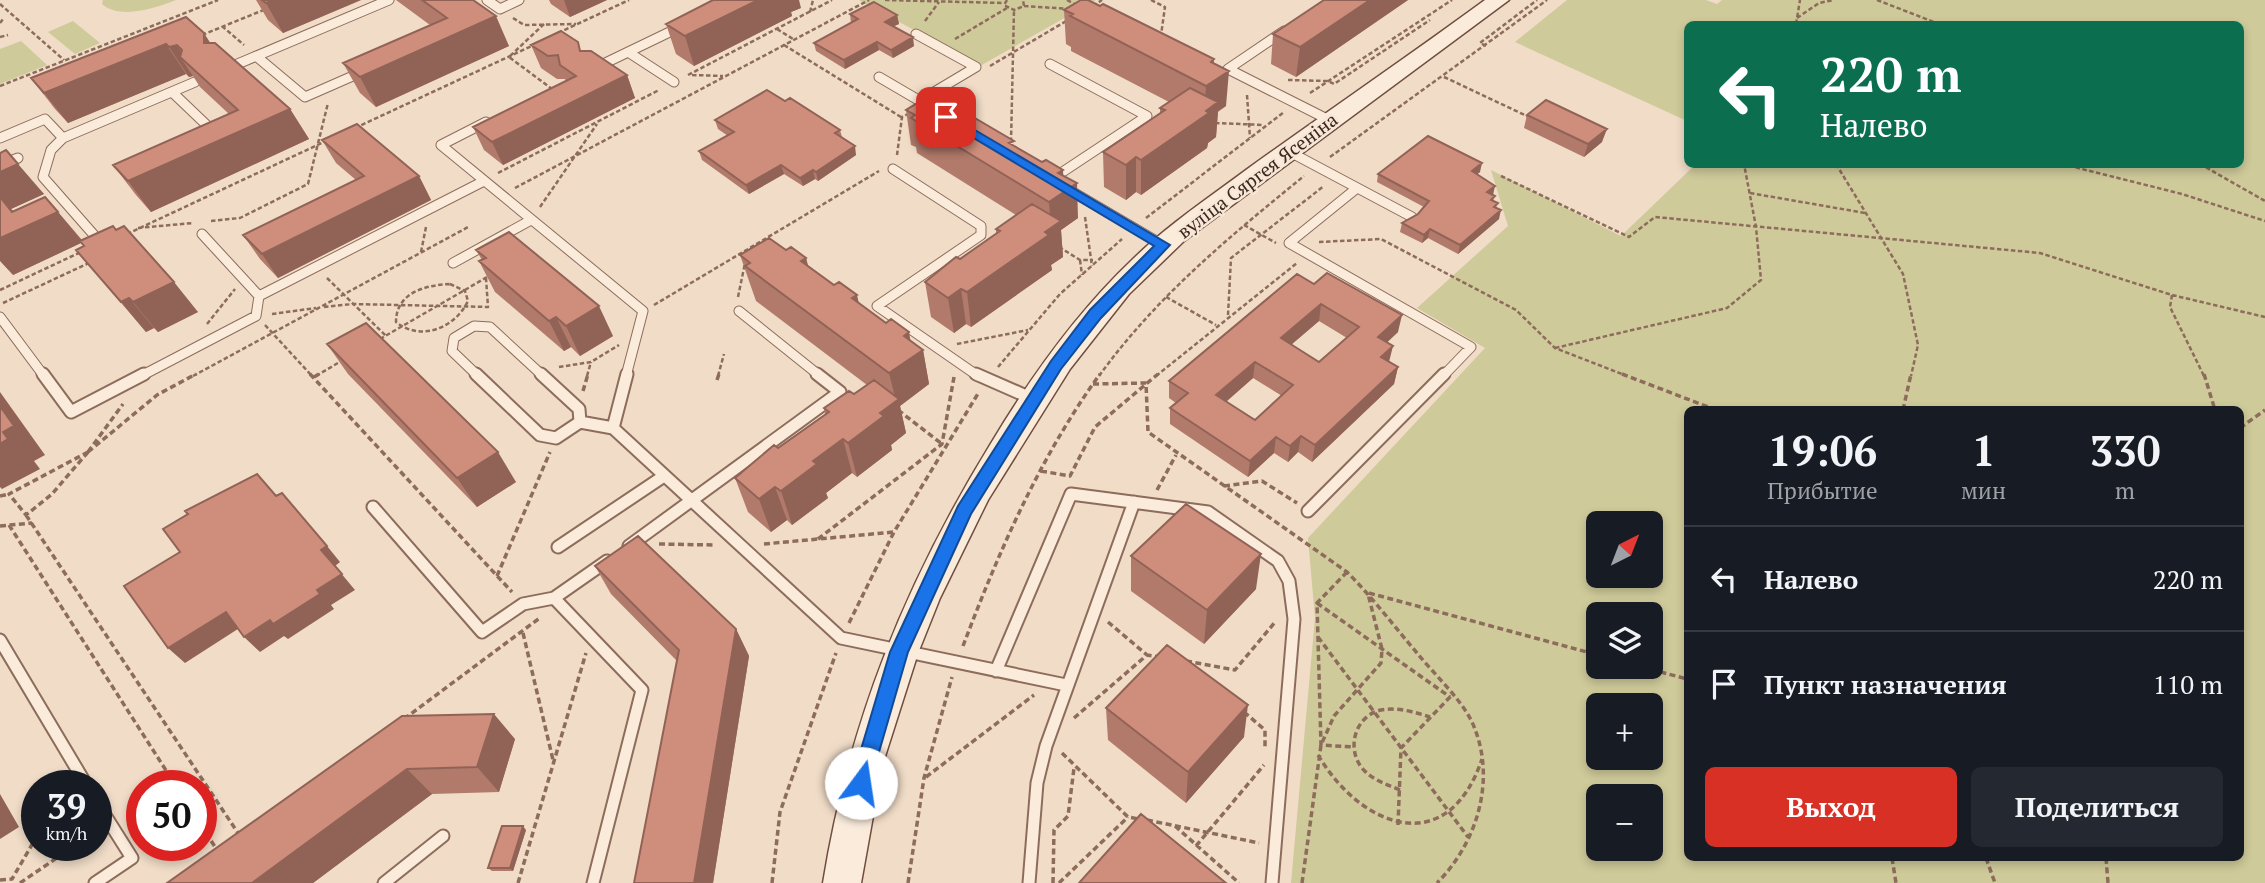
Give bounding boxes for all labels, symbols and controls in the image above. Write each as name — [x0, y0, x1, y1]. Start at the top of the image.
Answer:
text: 220 m — [1820, 41, 1962, 106]
icon: left — [1705, 49, 1796, 140]
pin — [916, 87, 976, 147]
icon: arrive — [927, 98, 965, 136]
text: Налево — [1820, 104, 1928, 146]
street label: вуліца Сяргея Ясеніна — [1172, 106, 1343, 244]
text: 19:06 — [1768, 422, 1877, 478]
text: 1 — [1972, 422, 1995, 478]
text: 330 — [2089, 422, 2161, 478]
text: Прибытие — [1767, 475, 1878, 506]
text: мин — [1961, 475, 2006, 506]
text: m — [2115, 475, 2135, 506]
north arrow — [1586, 511, 1662, 588]
map controls — [1586, 511, 1663, 861]
icon: left — [1705, 560, 1743, 598]
text: Налево — [1764, 562, 1858, 596]
text: 220 m — [2153, 562, 2223, 596]
button: layers — [1586, 602, 1663, 679]
icon: arrive — [1705, 665, 1743, 703]
text: Пункт назначения — [1764, 667, 2007, 701]
text: 110 m — [2153, 667, 2223, 701]
button: + — [1586, 693, 1663, 770]
position arrow — [824, 746, 898, 820]
button: Выход — [1705, 767, 1957, 847]
button: Поделиться — [1971, 767, 2223, 847]
speed limit sign: 50 — [126, 770, 217, 861]
text: 39 — [47, 783, 86, 829]
button: − — [1586, 784, 1663, 861]
text: km/h — [46, 821, 87, 845]

